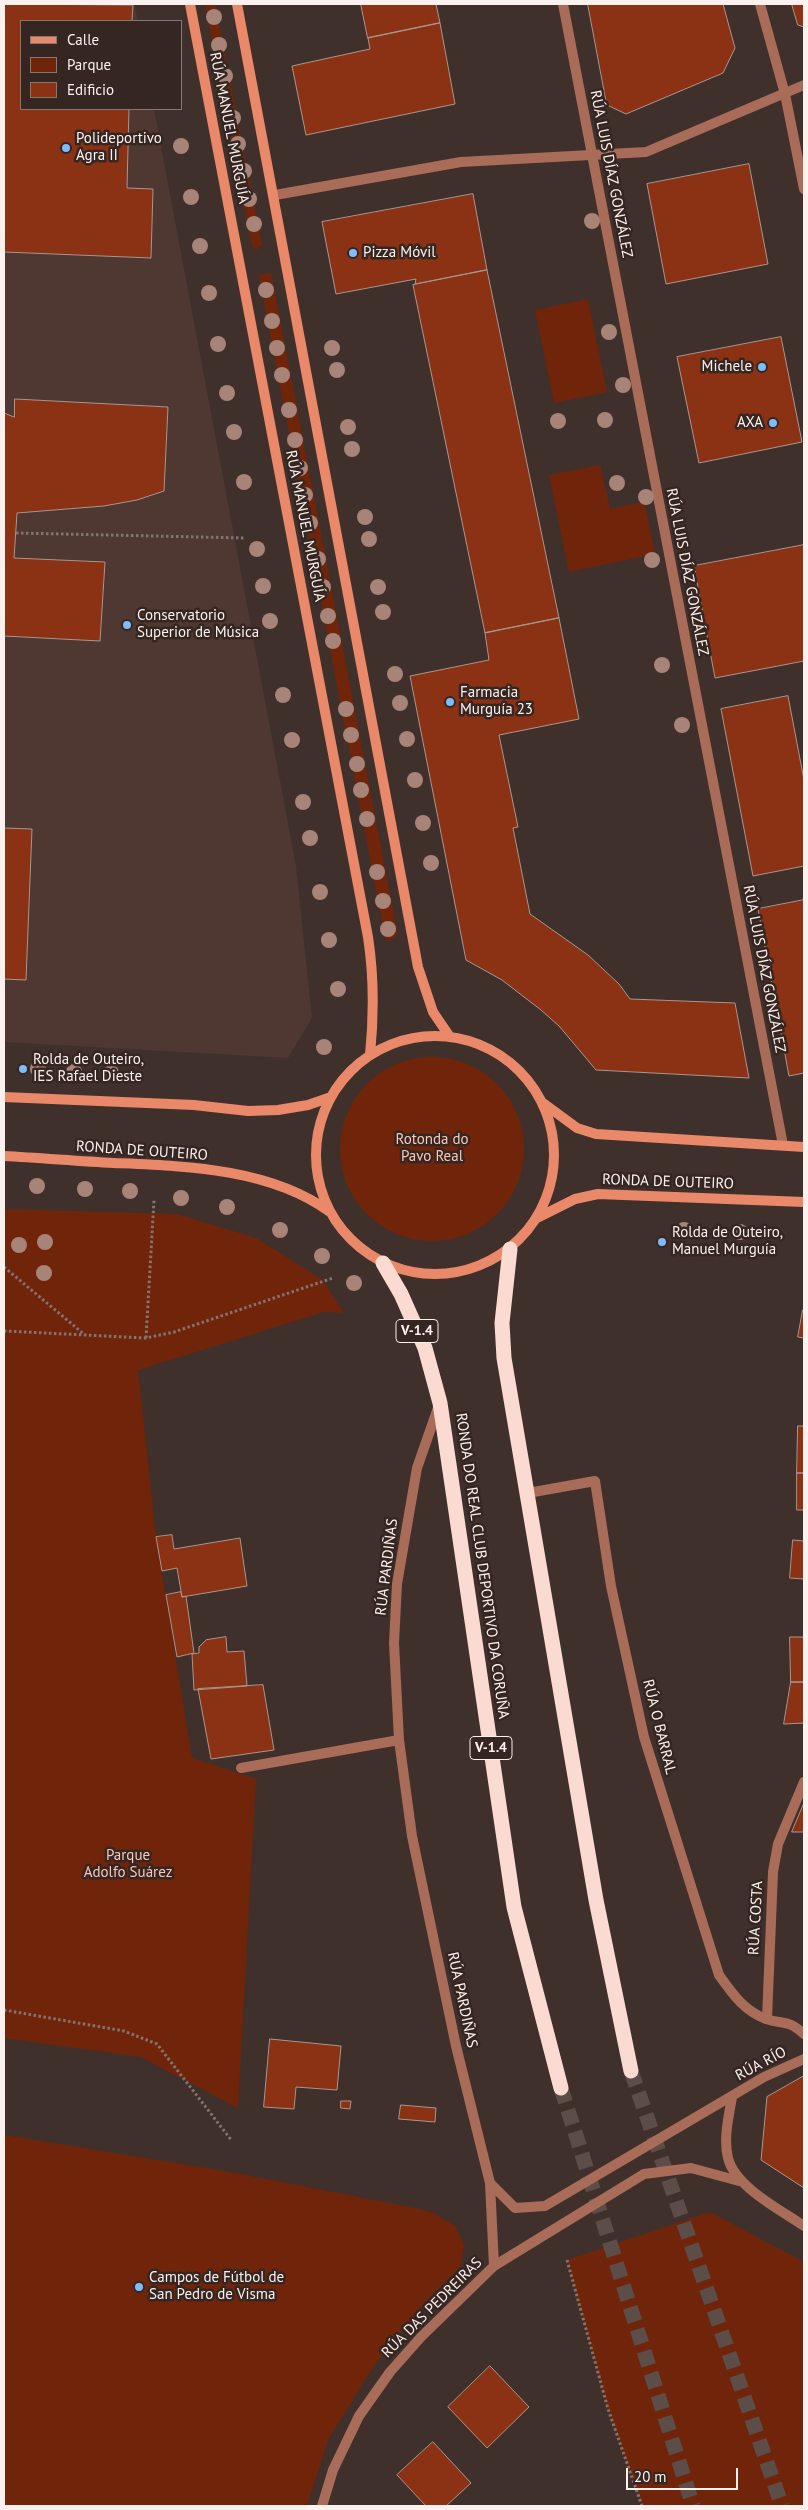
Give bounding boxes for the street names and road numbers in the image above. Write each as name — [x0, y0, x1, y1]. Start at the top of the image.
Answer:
street label: RÚA MANUEL MURGUÍA — [205, 51, 253, 205]
street label: RÚA LUIS DÍAZ GONZÁLEZ — [586, 89, 636, 259]
street label: RÚA MANUEL MURGUÍA — [281, 449, 329, 603]
street label: RÚA LUIS DÍAZ GONZÁLEZ — [662, 487, 712, 657]
street label: RÚA LUIS DÍAZ GONZÁLEZ — [739, 884, 789, 1054]
street label: RONDA DE OUTEIRO — [76, 1137, 208, 1165]
street label: RONDA DE OUTEIRO — [602, 1171, 734, 1193]
road number: V-1.4 — [396, 1320, 438, 1342]
street label: RONDA DO REAL CLUB DEPORTIVO DA CORUÑA — [452, 1412, 512, 1720]
street label: RÚA PARDIÑAS — [372, 1517, 402, 1617]
street label: RÚA O BARRAL — [639, 1678, 679, 1776]
road number: V-1.4 — [470, 1736, 512, 1760]
street label: RÚA COSTA — [745, 1881, 767, 1955]
street label: RÚA PARDIÑAS — [443, 1950, 481, 2050]
street label: RÚA RÍO — [732, 2043, 790, 2085]
street label: RÚA DAS PEDREIRAS — [378, 2254, 486, 2362]

